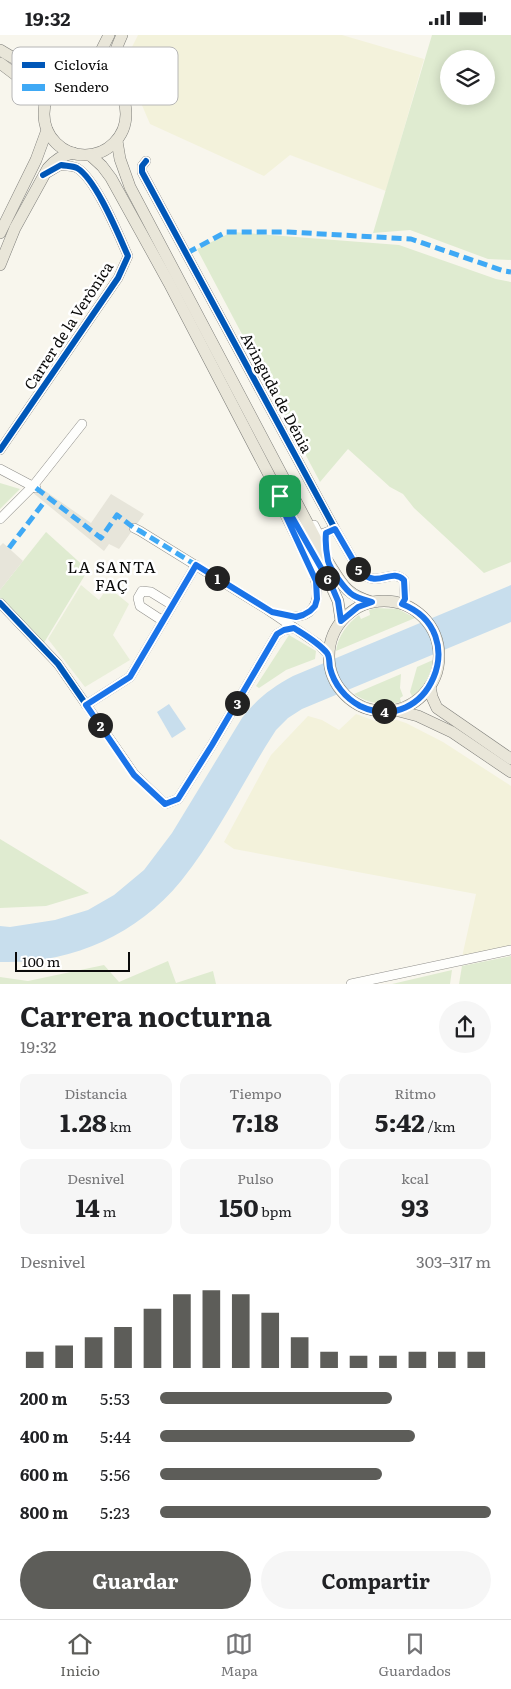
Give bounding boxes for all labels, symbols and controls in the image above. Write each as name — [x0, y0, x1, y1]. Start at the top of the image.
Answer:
text: 19:32 — [25, 4, 70, 32]
legend — [12, 47, 178, 105]
map controls — [440, 50, 495, 105]
button: layers — [440, 50, 495, 105]
text: Ciclovía — [54, 54, 109, 74]
text: Sendero — [54, 76, 109, 96]
street label: Carrer de la Verònica — [17, 256, 119, 394]
street label: Avinguda de Dénia — [236, 328, 319, 457]
pin — [259, 475, 301, 517]
icon: arrive — [266, 482, 294, 510]
district label: LA SANTA FAÇ — [67, 554, 157, 596]
pin: 5 — [346, 557, 370, 581]
text: 5 — [355, 559, 362, 579]
pin: 1 — [204, 565, 230, 591]
pin: 6 — [314, 565, 340, 591]
text: 1 — [215, 568, 220, 588]
text: 6 — [323, 568, 332, 588]
pin: 3 — [224, 691, 250, 715]
text: 3 — [234, 693, 241, 713]
pin: 4 — [372, 699, 396, 723]
text: 4 — [380, 701, 389, 721]
pin: 2 — [88, 713, 112, 737]
text: 2 — [97, 715, 104, 735]
scale bar — [15, 949, 130, 972]
text: 100 m — [22, 951, 60, 971]
text: Carrera nocturna — [20, 994, 272, 1036]
button: share — [439, 1001, 491, 1053]
text: 19:32 — [20, 1034, 56, 1058]
text: Distancia — [64, 1083, 127, 1103]
text: Tiempo — [229, 1083, 282, 1103]
text: Ritmo — [394, 1083, 436, 1103]
text: 1.28 — [60, 1103, 107, 1140]
text: 7:18 — [232, 1103, 279, 1140]
text: 5:42 — [375, 1103, 425, 1140]
text: km — [107, 1116, 132, 1136]
text: /km — [425, 1116, 456, 1136]
text: Desnivel — [67, 1168, 124, 1188]
text: Pulso — [237, 1168, 274, 1188]
text: kcal — [401, 1168, 429, 1188]
text: 14 — [75, 1188, 100, 1225]
text: 150 — [219, 1188, 259, 1225]
text: 93 — [401, 1188, 429, 1225]
text: m — [100, 1201, 116, 1221]
text: bpm — [259, 1201, 292, 1221]
text: Desnivel — [20, 1249, 85, 1273]
text: 303–317 m — [416, 1249, 491, 1273]
text: 200 m — [20, 1386, 67, 1410]
text: 5:53 — [100, 1386, 130, 1410]
text: 400 m — [20, 1424, 69, 1448]
text: 5:44 — [100, 1424, 131, 1448]
text: 600 m — [20, 1462, 68, 1486]
text: 5:56 — [100, 1462, 130, 1486]
text: 800 m — [20, 1500, 68, 1524]
text: 5:23 — [100, 1500, 130, 1524]
button: Guardar — [20, 1551, 251, 1609]
button: Compartir — [261, 1551, 491, 1609]
tab: Inicio — [60, 1630, 100, 1680]
tab: Mapa — [221, 1630, 258, 1680]
tab: Guardados — [379, 1630, 451, 1680]

